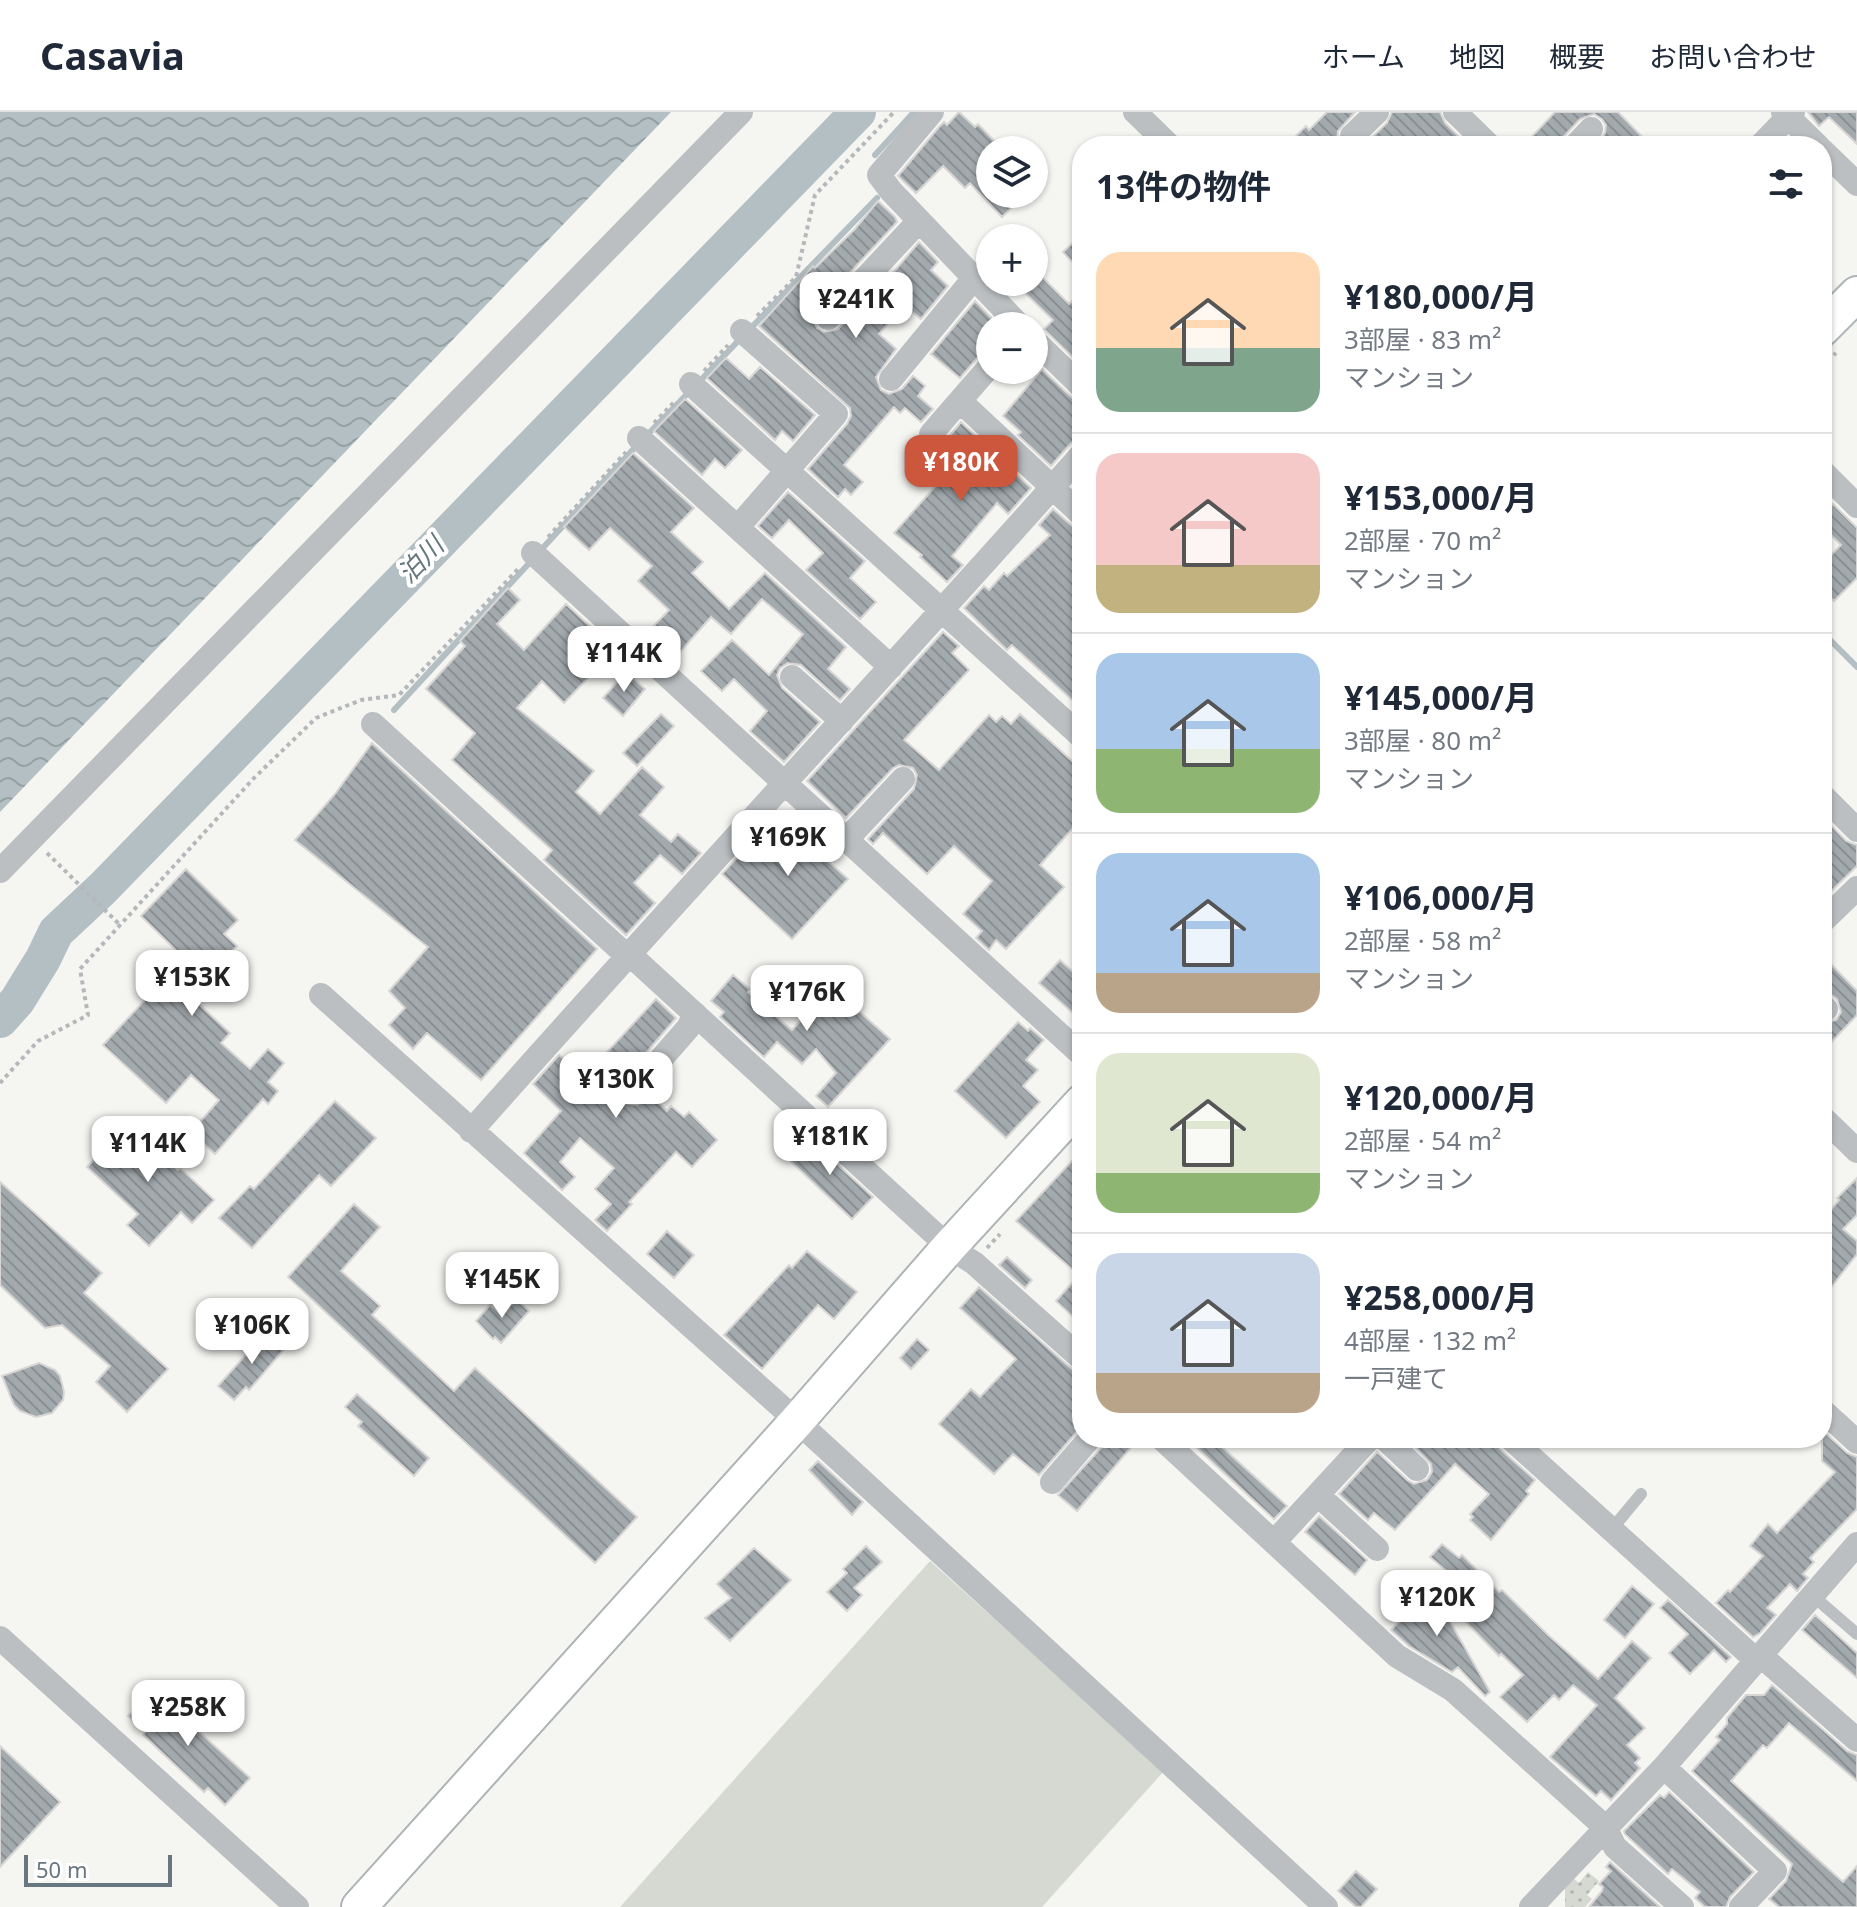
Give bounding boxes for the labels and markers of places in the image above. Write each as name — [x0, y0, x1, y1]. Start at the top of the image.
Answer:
pin: ¥241K — [800, 272, 912, 340]
pin: ¥180K — [905, 435, 1017, 503]
pin: ¥114K — [568, 626, 680, 694]
pin: ¥169K — [732, 810, 844, 878]
pin: ¥153K — [136, 950, 248, 1018]
pin: ¥176K — [751, 965, 863, 1033]
pin: ¥130K — [560, 1052, 672, 1120]
pin: ¥181K — [774, 1109, 886, 1177]
pin: ¥114K — [92, 1116, 204, 1184]
pin: ¥145K — [446, 1252, 558, 1320]
pin: ¥106K — [196, 1298, 308, 1366]
pin: ¥120K — [1381, 1570, 1493, 1638]
pin: ¥258K — [132, 1680, 244, 1748]

